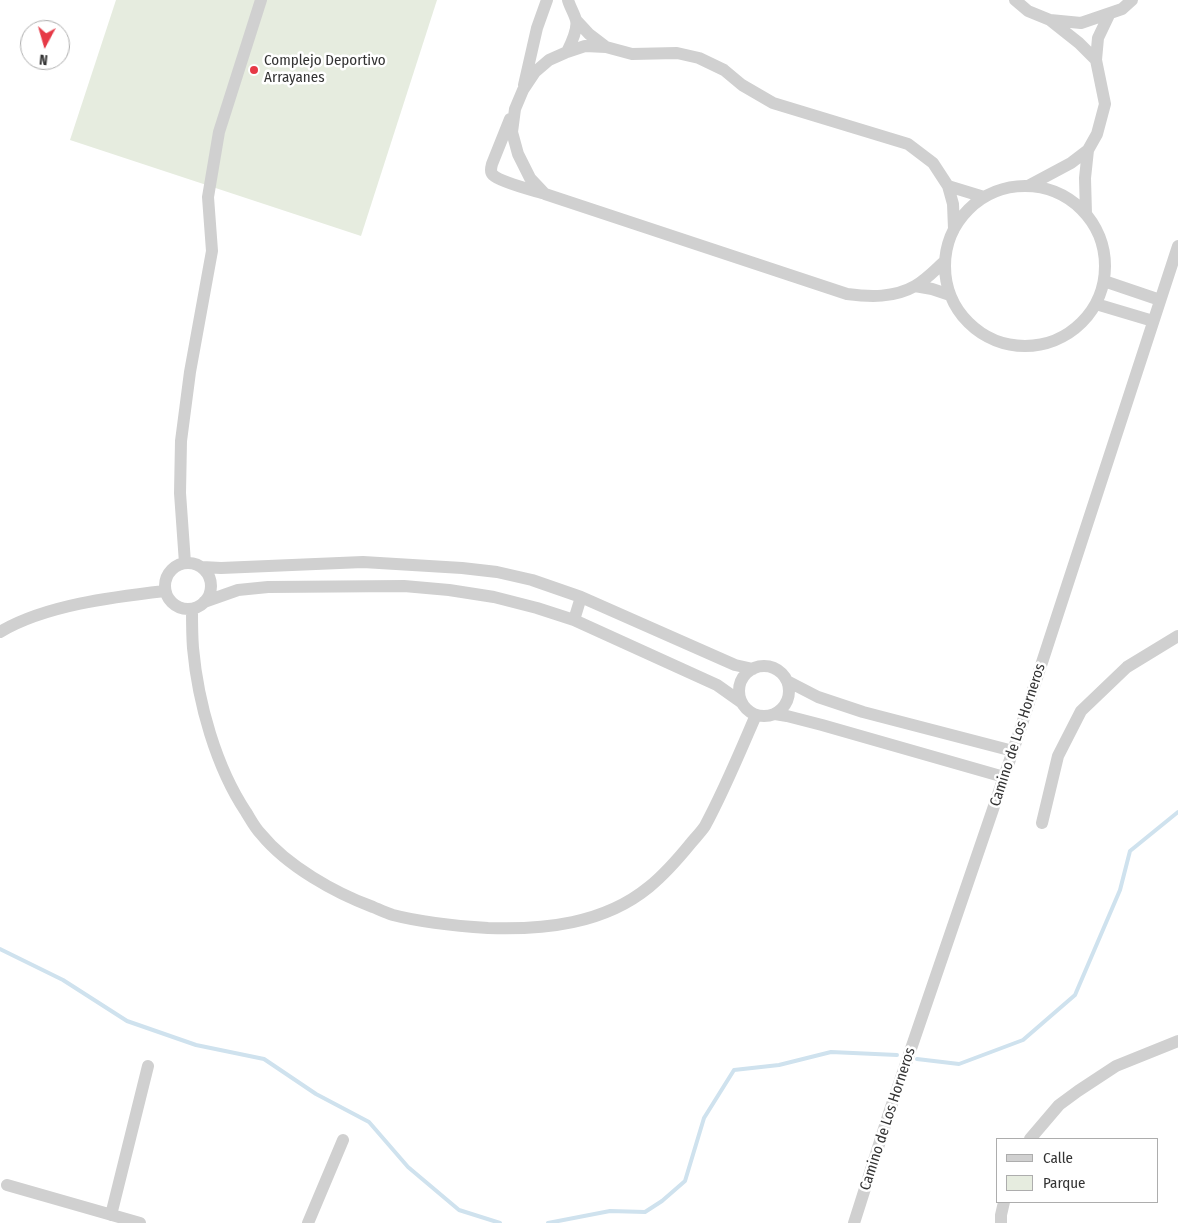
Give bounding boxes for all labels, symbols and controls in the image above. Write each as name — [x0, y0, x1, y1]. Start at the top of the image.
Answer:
north arrow — [20, 20, 70, 70]
text: N — [38, 51, 49, 68]
place label: Complejo Deportivo Arrayanes — [264, 52, 386, 87]
marker: Complejo Deportivo Arrayanes — [248, 64, 260, 76]
street label: Camino de Los Horneros — [986, 661, 1050, 809]
street label: Camino de Los Horneros — [856, 1045, 920, 1193]
legend — [996, 1138, 1158, 1203]
text: Calle — [1043, 1149, 1073, 1167]
text: Parque — [1043, 1174, 1086, 1192]

